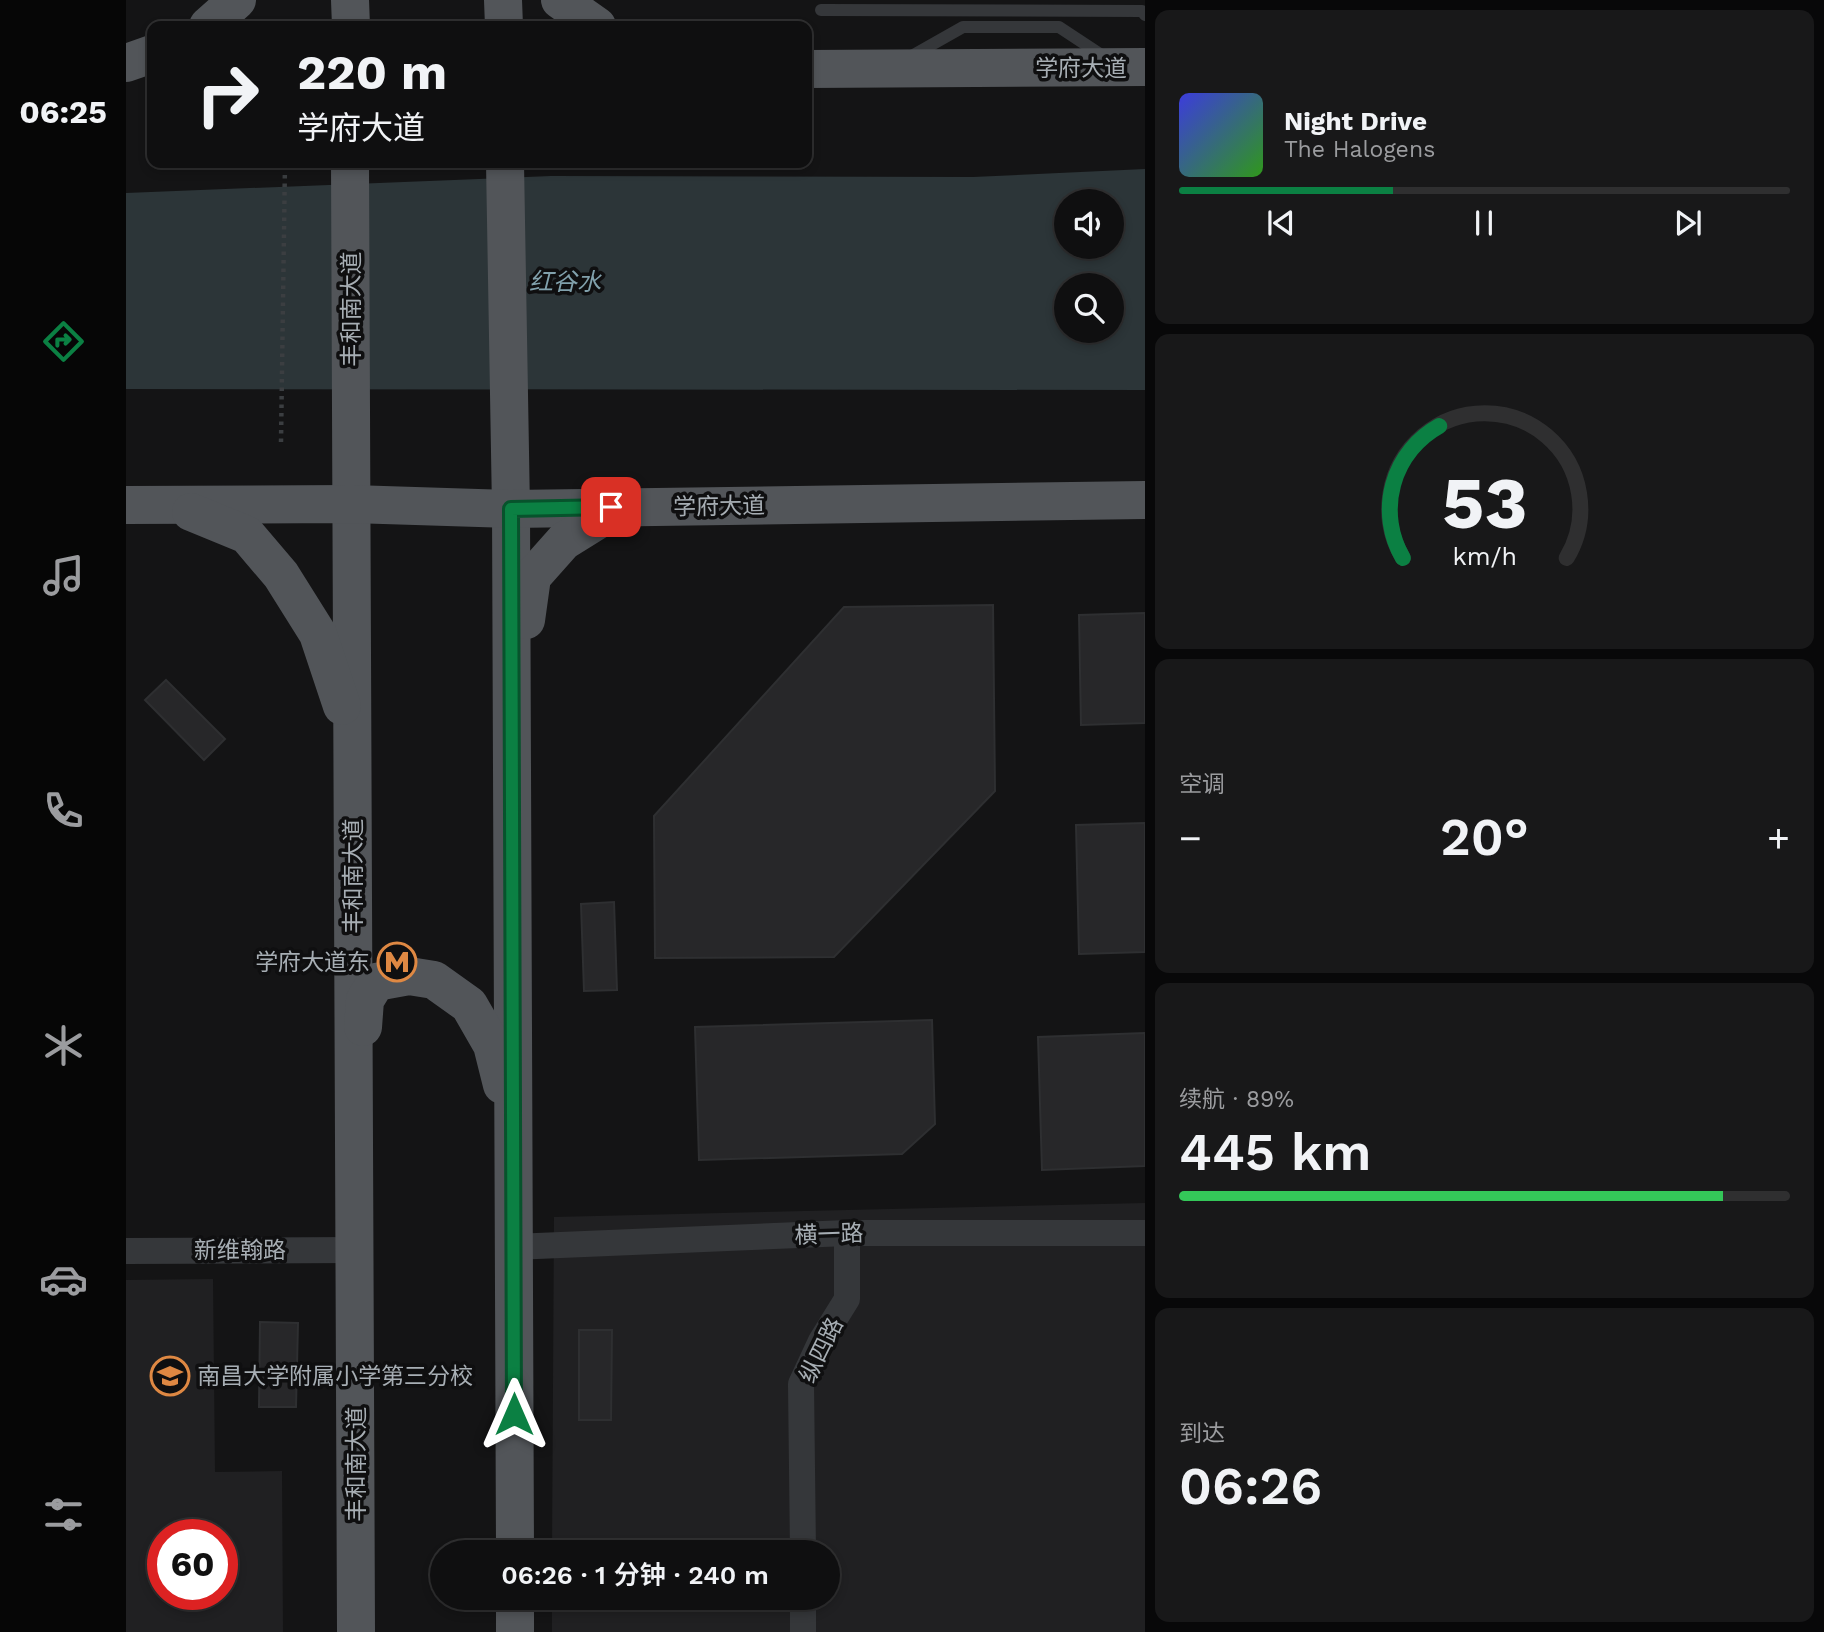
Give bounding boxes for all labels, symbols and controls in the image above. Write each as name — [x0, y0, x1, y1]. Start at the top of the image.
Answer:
text: 220 m — [297, 43, 447, 101]
icon: right — [182, 49, 273, 140]
street label: 学府大道 — [1035, 55, 1127, 82]
text: 06:25 — [19, 93, 107, 131]
text: Night Drive — [1284, 106, 1427, 136]
text: 学府大道 — [297, 109, 425, 147]
text: The Halogens — [1284, 136, 1435, 163]
map controls — [1054, 189, 1124, 343]
button: sound — [1054, 189, 1124, 259]
icon: previous — [1262, 204, 1300, 242]
icon: pause — [1465, 204, 1503, 242]
icon: next — [1669, 204, 1707, 242]
street label: 丰和南大道 — [338, 252, 365, 367]
water label: 红谷水 — [529, 268, 602, 296]
button: search — [1054, 273, 1124, 343]
icon: directions — [39, 317, 88, 366]
text: 53 — [1442, 460, 1527, 546]
pin — [581, 477, 641, 537]
icon: arrive — [592, 488, 630, 526]
street label: 学府大道 — [673, 492, 765, 521]
text: km/h — [1452, 541, 1517, 570]
icon: music — [39, 551, 88, 600]
text: 空调 — [1179, 771, 1225, 798]
icon: phone — [39, 786, 88, 835]
text: 20° — [1440, 807, 1529, 868]
text: − — [1179, 816, 1202, 860]
text: + — [1767, 816, 1790, 860]
street label: 丰和南大道 — [340, 819, 367, 934]
metro station icon: 学府大道东 — [376, 941, 418, 983]
place label: 学府大道东 — [255, 949, 370, 976]
icon: climate — [39, 1021, 88, 1070]
text: 续航 · 89% — [1179, 1086, 1294, 1113]
text: 445 km — [1179, 1122, 1371, 1183]
street label: 横一路 — [794, 1220, 864, 1249]
street label: 新维翰路 — [194, 1237, 286, 1264]
icon: car — [39, 1255, 88, 1304]
street label: 纵四路 — [794, 1313, 849, 1387]
school or university icon: 南昌大学附属小学第三分校 — [149, 1355, 191, 1397]
place label: 南昌大学附属小学第三分校 — [197, 1363, 473, 1390]
position arrow — [477, 1377, 551, 1451]
street label: 丰和南大道 — [343, 1407, 370, 1522]
text: 到达 — [1179, 1420, 1225, 1447]
text: 06:26 — [1179, 1456, 1322, 1517]
icon: filters — [39, 1490, 88, 1539]
speed limit sign: 60 — [147, 1519, 238, 1610]
text: 06:26 · 1 分钟 · 240 m — [501, 1560, 769, 1590]

